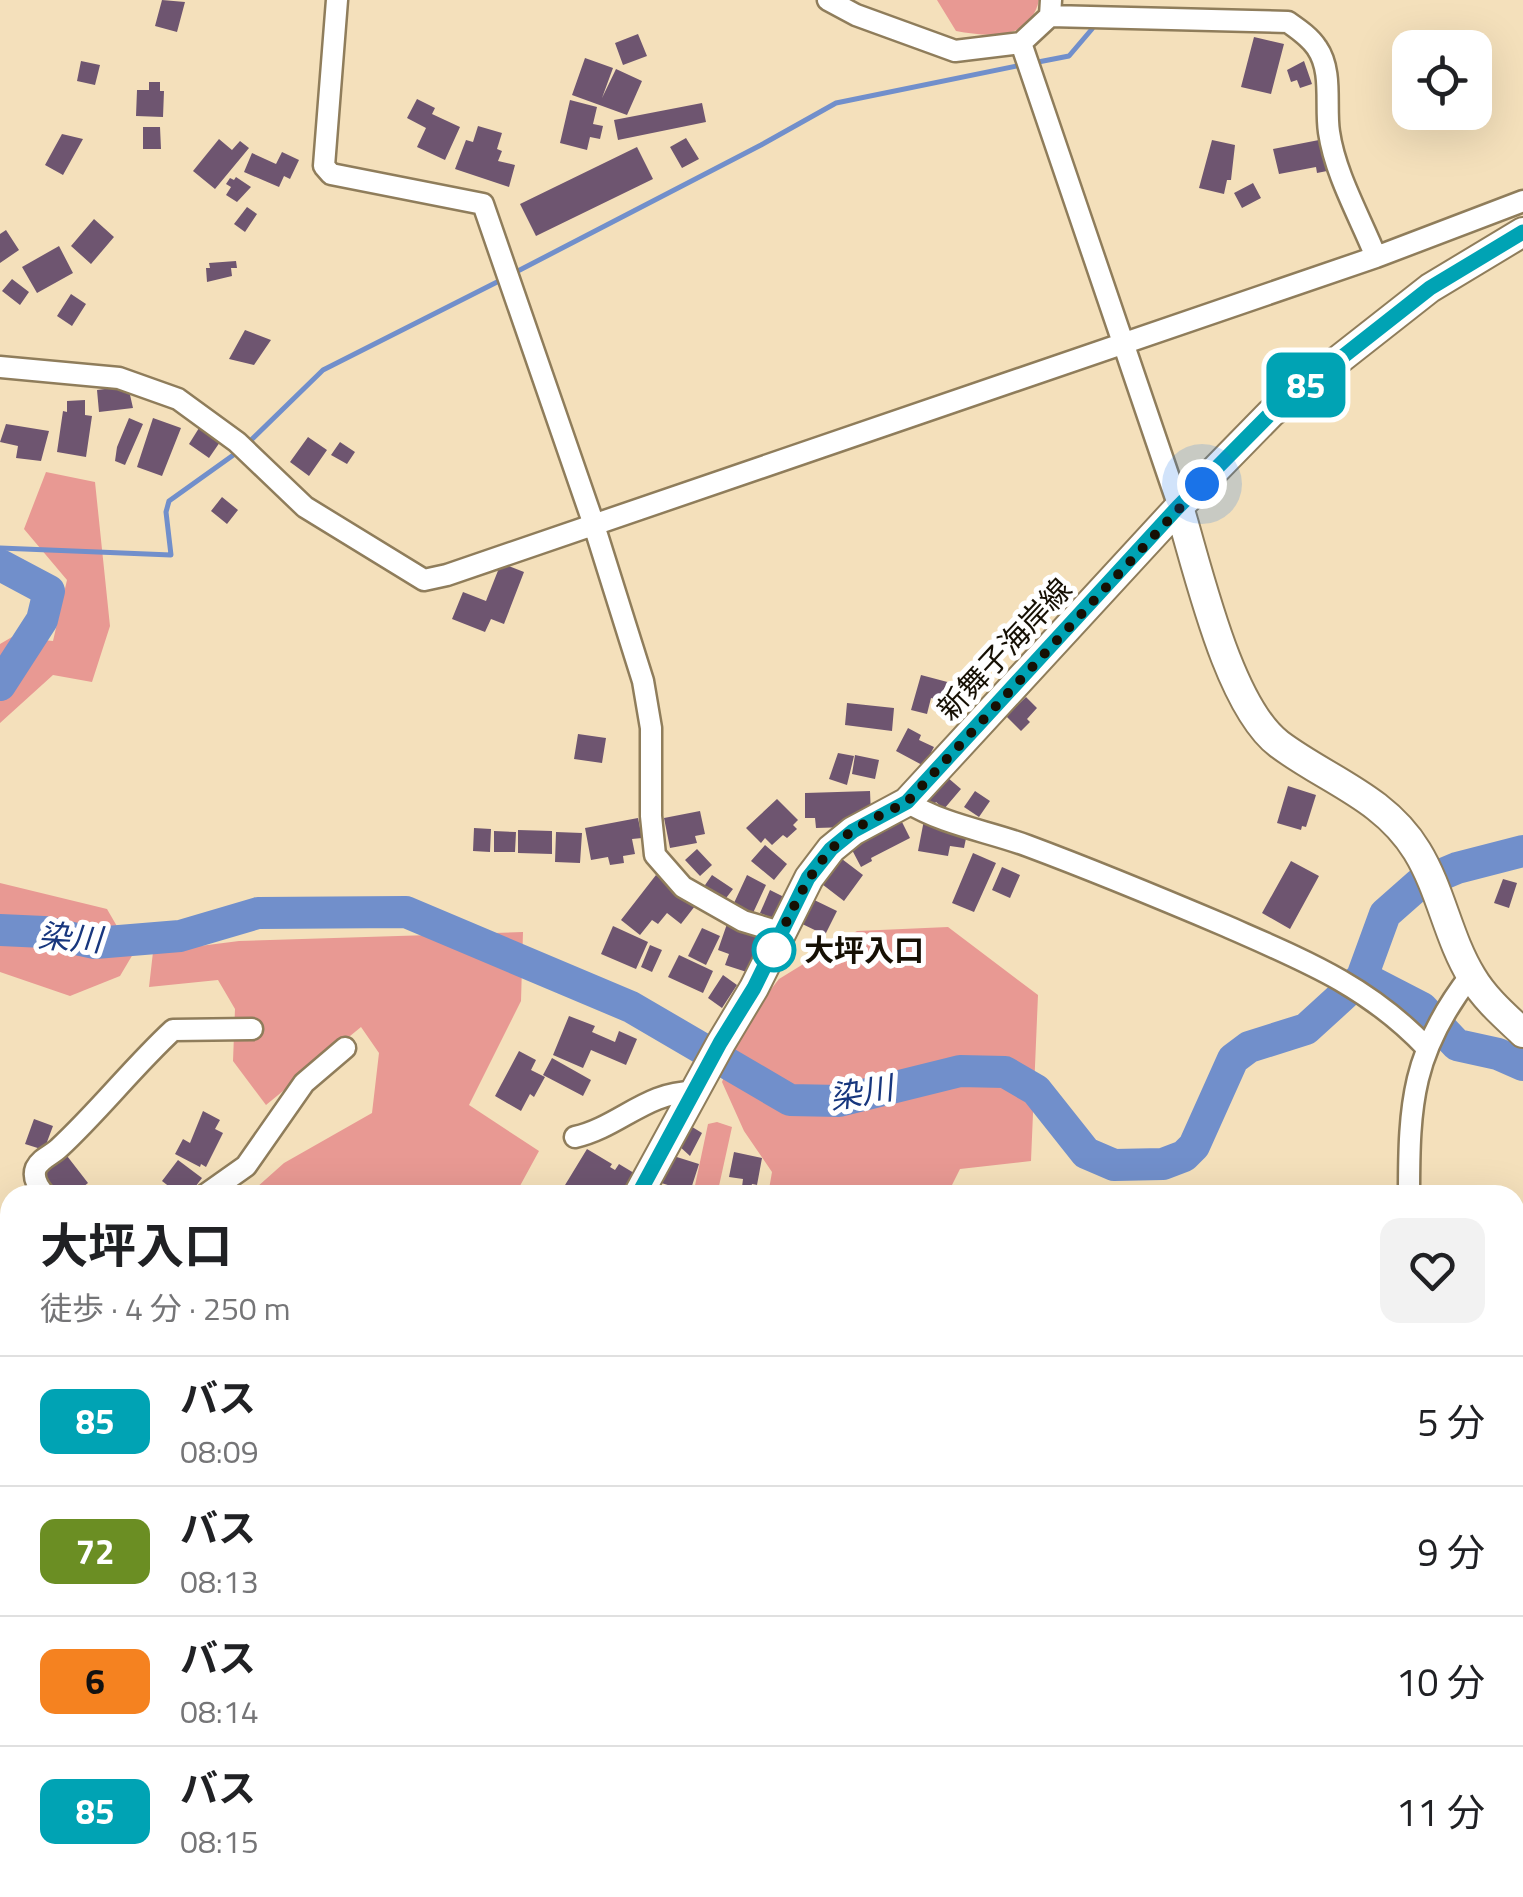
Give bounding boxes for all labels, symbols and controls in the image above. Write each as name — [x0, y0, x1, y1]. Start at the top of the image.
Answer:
map controls — [1392, 30, 1492, 130]
button: locate — [1392, 30, 1492, 130]
line badge: 85 — [1261, 352, 1351, 418]
text: 85 — [1286, 358, 1326, 412]
your location — [1177, 459, 1227, 509]
street label: 新舞子海岸線 — [926, 567, 1082, 731]
water label: 染川 — [36, 911, 107, 963]
place label: 大坪入口 — [804, 927, 924, 973]
marker: 大坪入口 — [753, 929, 795, 971]
water label: 染川 — [825, 1062, 900, 1121]
text: 大坪入口 — [40, 1209, 232, 1282]
button: heart — [1380, 1218, 1485, 1323]
text: 徒歩 · 4 分 · 250 m — [40, 1284, 291, 1332]
text: バス — [180, 1369, 256, 1427]
text: 5 分 — [1417, 1393, 1485, 1451]
text: 85 — [75, 1394, 115, 1448]
text: 08:09 — [180, 1427, 259, 1475]
text: バス — [180, 1499, 256, 1557]
text: 9 分 — [1417, 1523, 1485, 1581]
text: 72 — [75, 1524, 115, 1578]
text: 08:13 — [180, 1557, 259, 1605]
text: バス — [180, 1629, 256, 1687]
text: 10 分 — [1396, 1653, 1485, 1711]
text: 6 — [85, 1654, 105, 1708]
text: 08:14 — [180, 1687, 259, 1735]
text: バス — [180, 1759, 256, 1817]
text: 11 分 — [1396, 1783, 1485, 1841]
text: 85 — [75, 1784, 115, 1838]
text: 08:15 — [180, 1817, 259, 1865]

